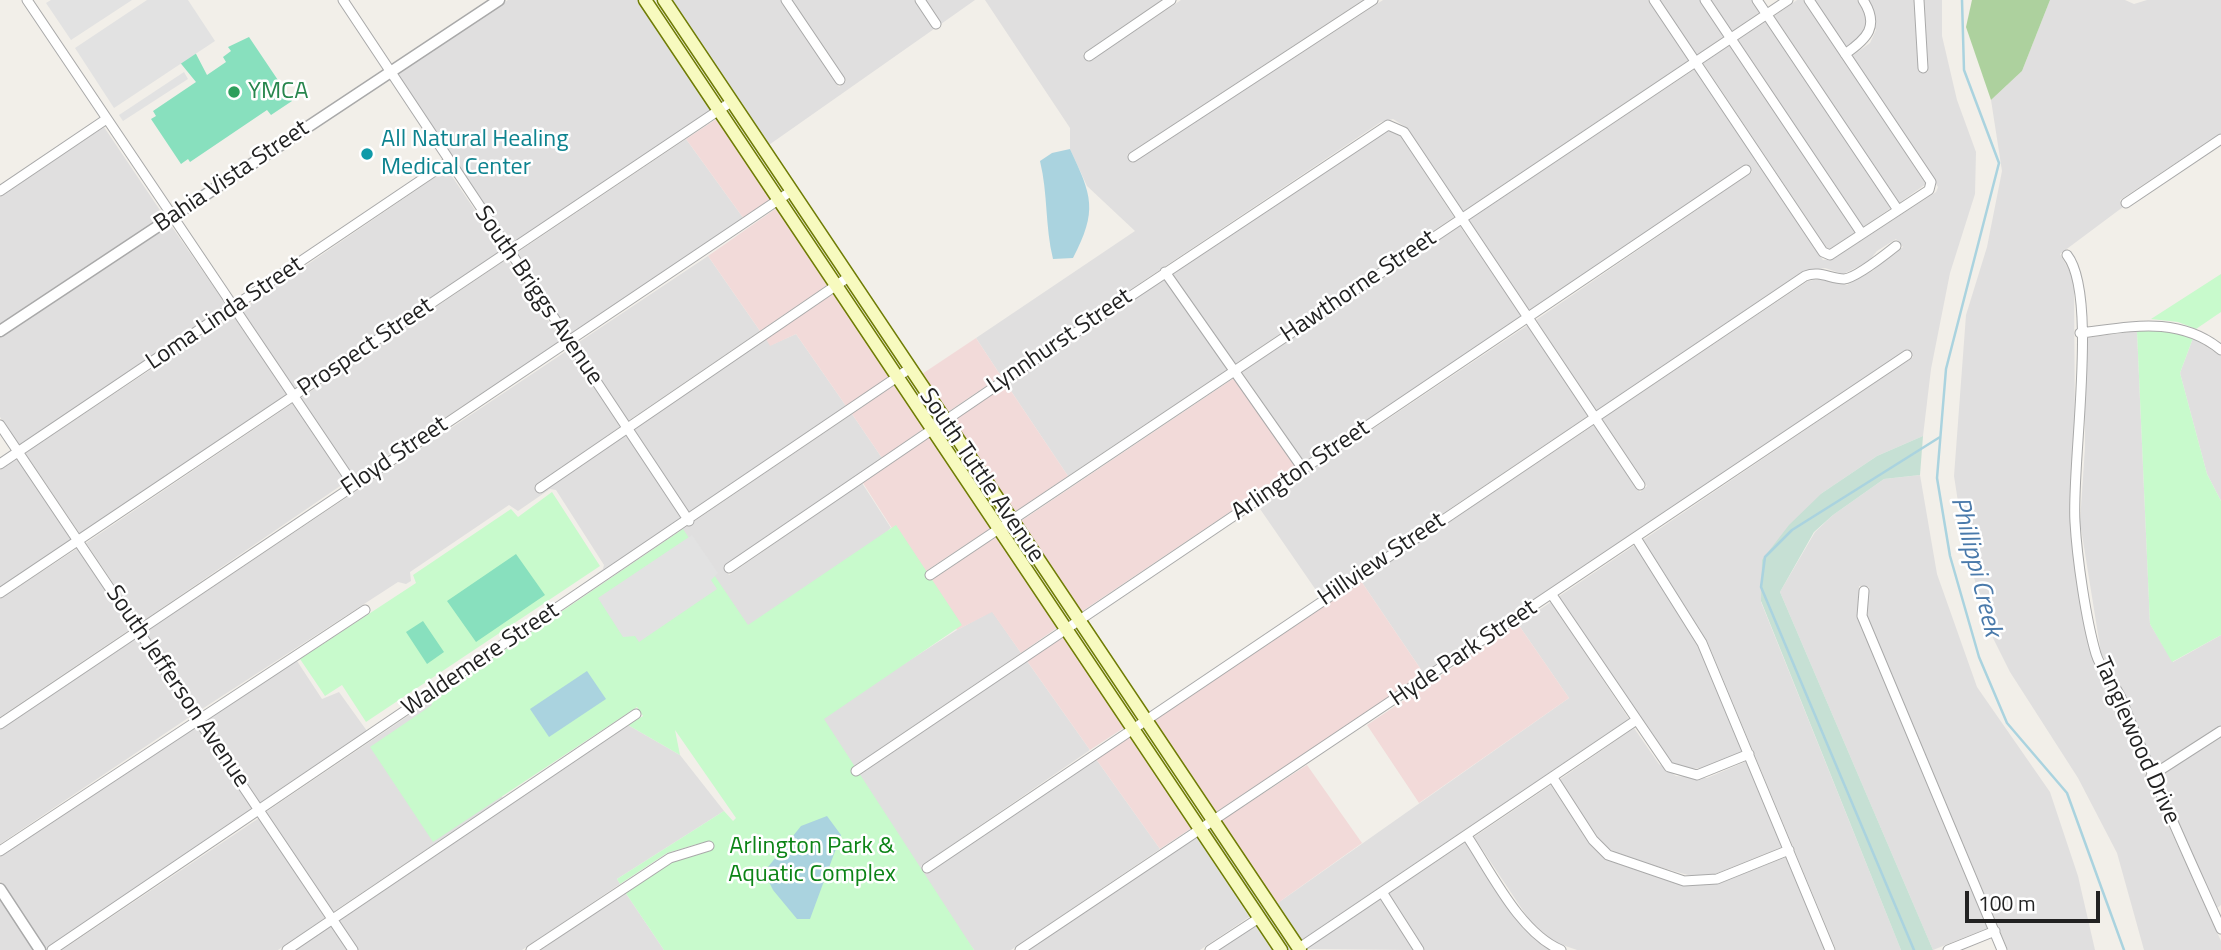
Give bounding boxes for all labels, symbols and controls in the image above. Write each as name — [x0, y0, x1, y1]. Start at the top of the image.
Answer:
place label: YMCA — [248, 78, 308, 106]
marker: YMCA — [226, 84, 242, 100]
street label: Bahia Vista Street — [149, 115, 315, 239]
place label: All Natural Healing Medical Center — [381, 126, 568, 182]
marker: All Natural Healing Medical Center — [359, 146, 375, 162]
street label: South Briggs Avenue — [467, 201, 609, 391]
street label: Hawthorne Street — [1276, 224, 1442, 350]
street label: Loma Linda Street — [141, 251, 309, 377]
street label: Lynnhurst Street — [982, 283, 1138, 401]
street label: Prospect Street — [293, 292, 439, 404]
street label: South Tuttle Avenue — [912, 384, 1050, 568]
street label: Floyd Street — [336, 411, 454, 503]
street label: Arlington Street — [1227, 414, 1375, 528]
water label: Phillippi Creek — [1943, 494, 2007, 640]
street label: Hillview Street — [1313, 507, 1451, 613]
street label: South Jefferson Avenue — [99, 581, 255, 793]
street label: Hyde Park Street — [1385, 594, 1543, 714]
street label: Waldemere Street — [397, 597, 565, 723]
street label: Tanglewood Drive — [2086, 653, 2186, 829]
park label: Arlington Park & Aquatic Complex — [728, 833, 896, 889]
scale bar — [1969, 876, 2104, 920]
text: 100 m — [1978, 887, 2035, 919]

